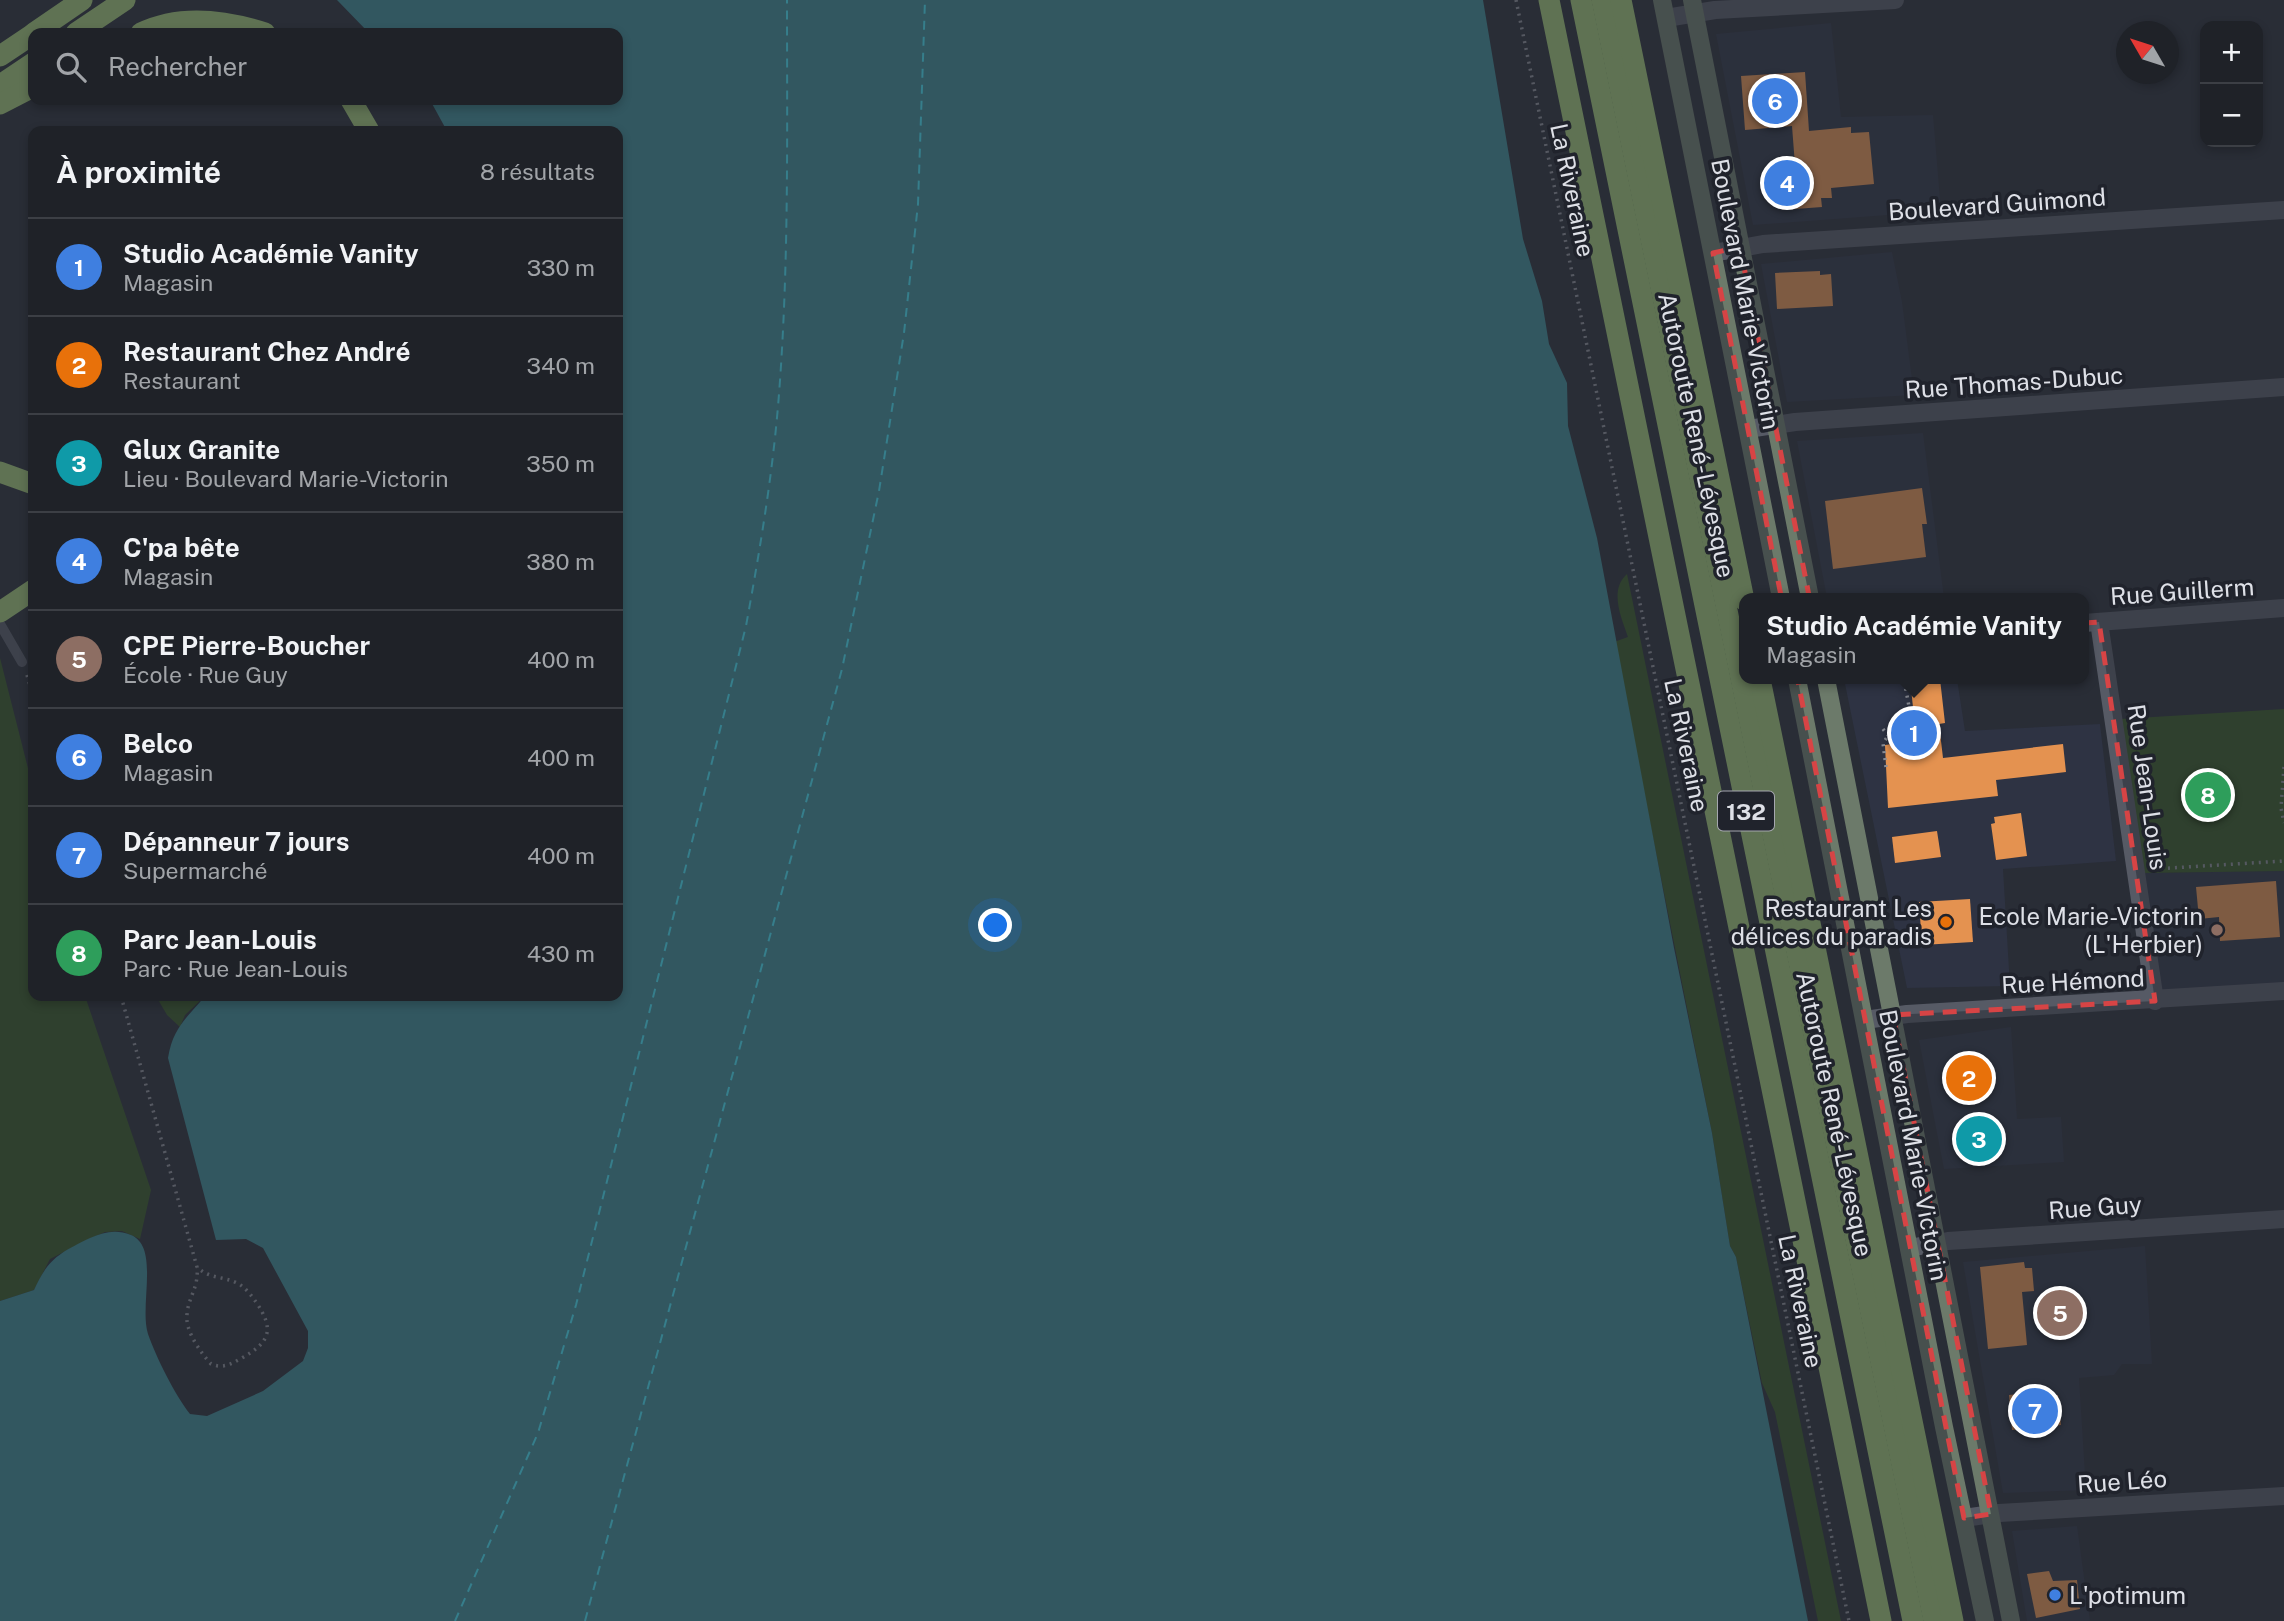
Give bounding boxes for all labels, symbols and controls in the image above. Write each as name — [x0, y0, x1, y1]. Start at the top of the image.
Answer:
north arrow — [2116, 21, 2179, 84]
map controls — [2200, 21, 2263, 147]
button: + — [2200, 21, 2263, 84]
search box — [28, 28, 623, 105]
icon: search — [52, 48, 90, 86]
text: Rechercher — [108, 51, 247, 82]
pin: 6 — [1752, 75, 1798, 127]
button: − — [2200, 84, 2263, 147]
street label: La Riveraine — [1545, 121, 1601, 259]
text: À proximité — [56, 154, 221, 190]
street label: Boulevard Marie-Victorin — [1706, 156, 1786, 432]
pin: 4 — [1764, 157, 1810, 209]
text: 8 résultats — [480, 158, 595, 185]
street label: Boulevard Guimond — [1887, 182, 2107, 226]
text: Studio Académie Vanity — [123, 238, 419, 269]
text: 1 — [74, 254, 84, 281]
text: 330 m — [527, 254, 595, 281]
text: Magasin — [123, 269, 213, 296]
street label: Autoroute René-Lévesque — [1653, 290, 1741, 580]
text: Restaurant Chez André — [123, 336, 410, 367]
text: 2 — [72, 352, 86, 379]
text: 340 m — [527, 352, 595, 379]
street label: Rue Thomas-Dubuc — [1904, 360, 2124, 404]
text: Restaurant — [123, 367, 241, 394]
text: Glux Granite — [123, 434, 280, 465]
text: 3 — [71, 450, 87, 477]
text: 350 m — [526, 450, 595, 477]
text: Lieu · Boulevard Marie-Victorin — [123, 465, 449, 492]
text: C'pa bête — [123, 532, 240, 563]
text: 4 — [71, 548, 87, 575]
text: 380 m — [526, 548, 595, 575]
text: Magasin — [123, 563, 213, 590]
street label: Rue Guillerm — [2109, 572, 2255, 610]
popup — [1739, 593, 2089, 684]
text: Studio Académie Vanity — [1766, 610, 2062, 641]
text: CPE Pierre-Boucher — [123, 630, 370, 661]
text: Magasin — [1766, 641, 1857, 668]
text: 5 — [71, 646, 87, 673]
text: 400 m — [527, 646, 595, 673]
text: École · Rue Guy — [123, 661, 288, 688]
street label: La Riveraine — [1659, 676, 1715, 814]
street label: Rue Jean-Louis — [2122, 702, 2174, 872]
pin: 1 — [1891, 707, 1937, 759]
text: Belco — [123, 728, 193, 759]
text: 6 — [71, 744, 87, 771]
text: 400 m — [527, 744, 595, 771]
text: Magasin — [123, 759, 213, 786]
pin: 8 — [2185, 769, 2231, 821]
road number: 132 — [1718, 792, 1774, 831]
text: Dépanneur 7 jours — [123, 826, 349, 857]
text: 7 — [72, 842, 86, 869]
text: 400 m — [527, 842, 595, 869]
text: Supermarché — [123, 857, 268, 884]
place label: Restaurant Les délices du paradis — [1731, 894, 1932, 950]
place label: Ecole Marie-Victorin (L'Herbier) — [1979, 902, 2203, 958]
your location — [978, 908, 1012, 942]
marker: Restaurant Les délices du paradis — [1938, 914, 1954, 930]
marker: Ecole Marie-Victorin (L'Herbier) — [2209, 922, 2225, 938]
text: Parc Jean-Louis — [123, 924, 317, 955]
text: 8 — [71, 940, 87, 967]
text: 430 m — [527, 940, 595, 967]
text: Parc · Rue Jean-Louis — [123, 955, 348, 982]
street label: Rue Hémond — [2001, 963, 2145, 999]
street label: Autoroute René-Lévesque — [1791, 969, 1879, 1259]
street label: Boulevard Marie-Victorin — [1874, 1007, 1954, 1283]
pin: 2 — [1946, 1052, 1992, 1104]
pin: 3 — [1956, 1113, 2002, 1165]
street label: Rue Guy — [2047, 1190, 2143, 1224]
street label: La Riveraine — [1773, 1232, 1829, 1370]
pin: 5 — [2037, 1287, 2083, 1339]
pin: 7 — [2012, 1385, 2058, 1437]
street label: Rue Léo — [2076, 1464, 2168, 1498]
place label: L'potimum — [2069, 1581, 2186, 1609]
marker: L'potimum — [2047, 1587, 2063, 1603]

